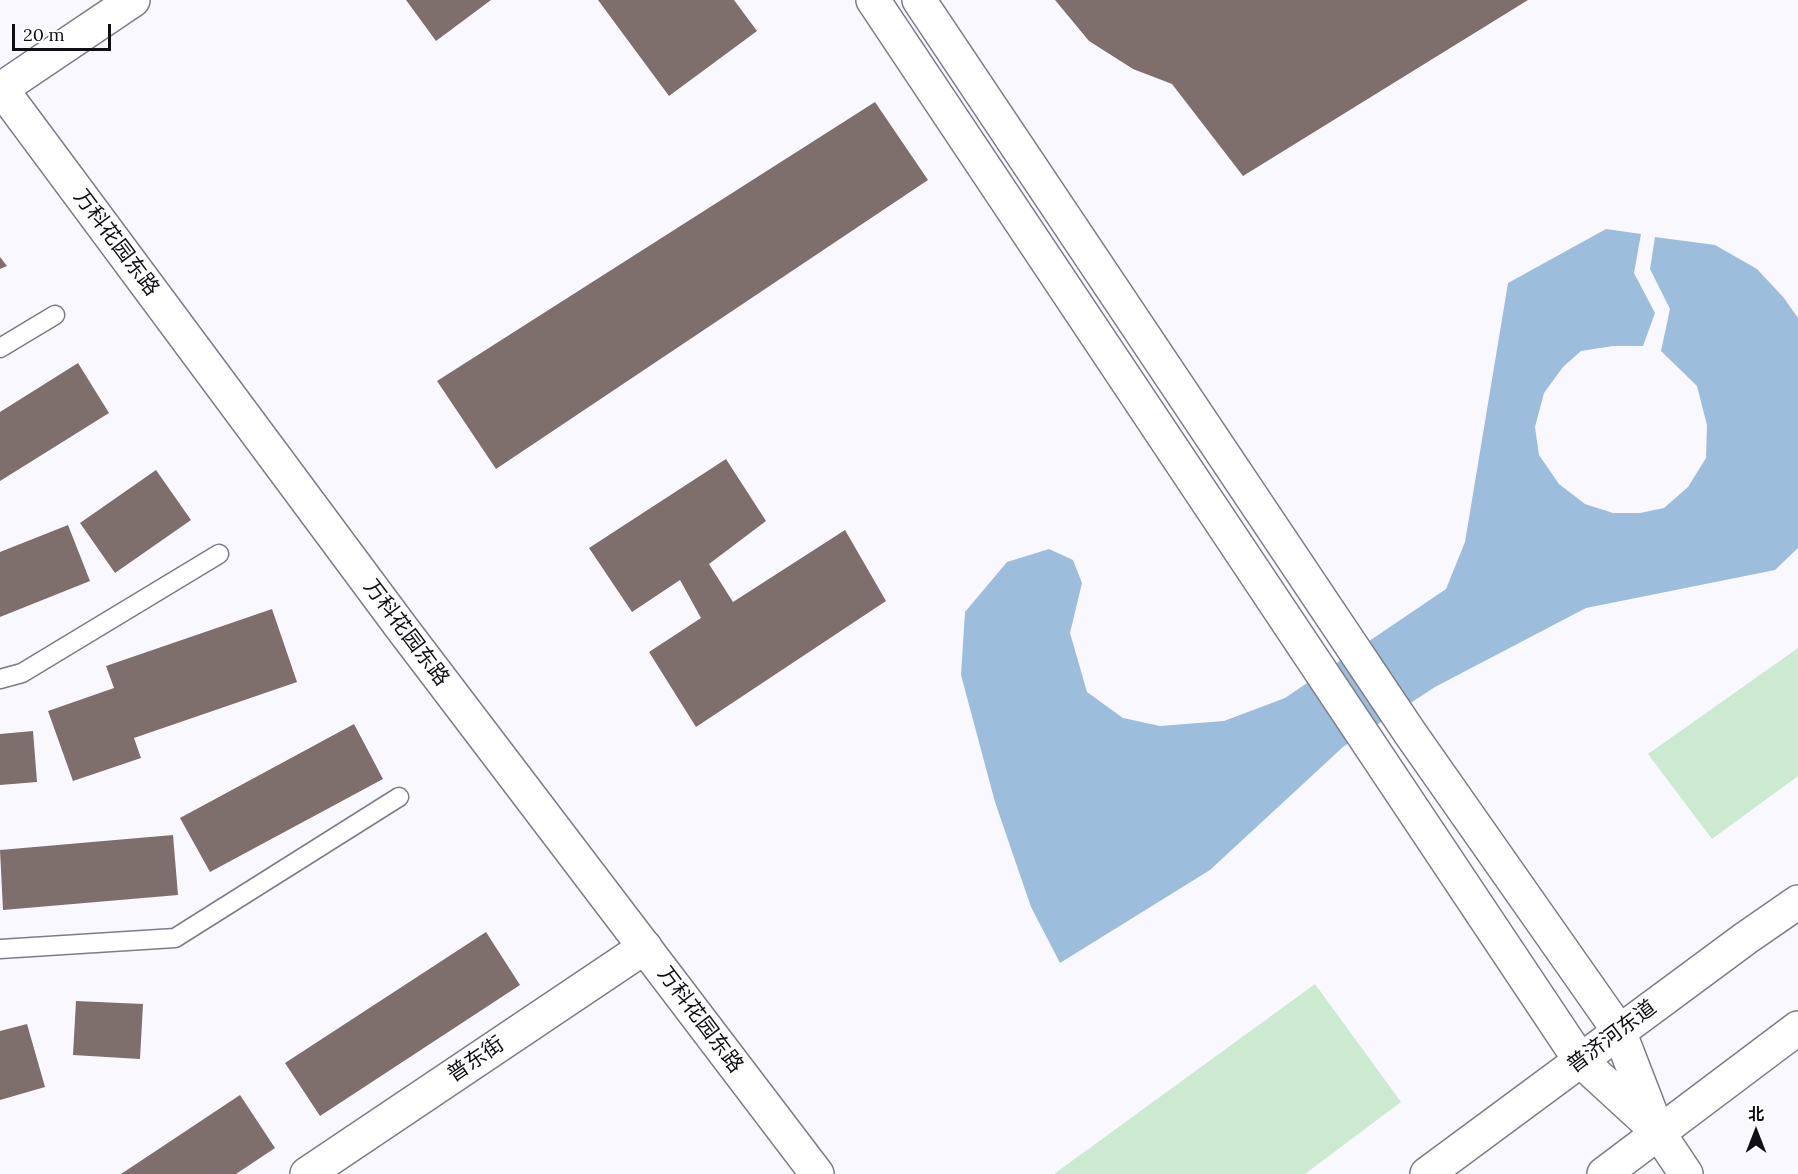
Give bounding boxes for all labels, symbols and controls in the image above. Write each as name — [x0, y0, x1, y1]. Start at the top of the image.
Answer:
scale bar — [15, 12, 114, 50]
text: 20 m — [23, 23, 65, 46]
street label: 万科花园东路 — [68, 185, 164, 301]
street label: 万科花园东路 — [358, 575, 454, 691]
street label: 万科花园东路 — [652, 962, 748, 1078]
street label: 普济河东道 — [1562, 995, 1662, 1079]
street label: 普东街 — [443, 1032, 509, 1088]
north arrow — [1726, 1102, 1786, 1162]
text: 北 — [1748, 1104, 1764, 1124]

